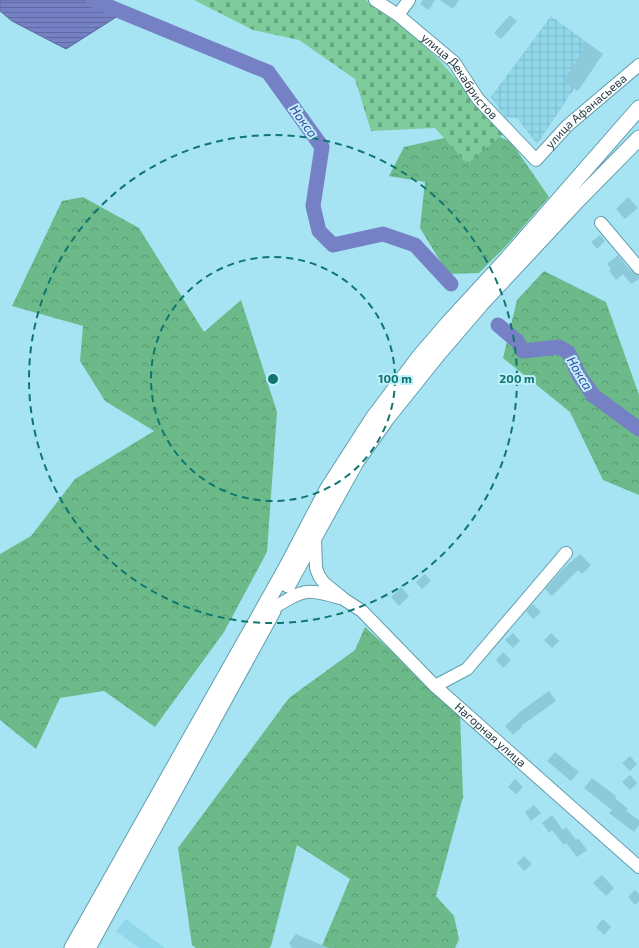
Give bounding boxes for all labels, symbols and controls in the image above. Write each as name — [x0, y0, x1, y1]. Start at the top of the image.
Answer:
street label: улица Декабристов — [418, 30, 501, 122]
street label: улица Афанасьева — [542, 71, 629, 151]
water label: Нокса — [287, 101, 321, 141]
water label: Нокса — [564, 353, 596, 393]
text: 100 m — [378, 371, 412, 385]
text: 200 m — [499, 371, 535, 385]
centre of rings — [266, 372, 280, 386]
street label: Нагорная улица — [453, 699, 529, 770]

